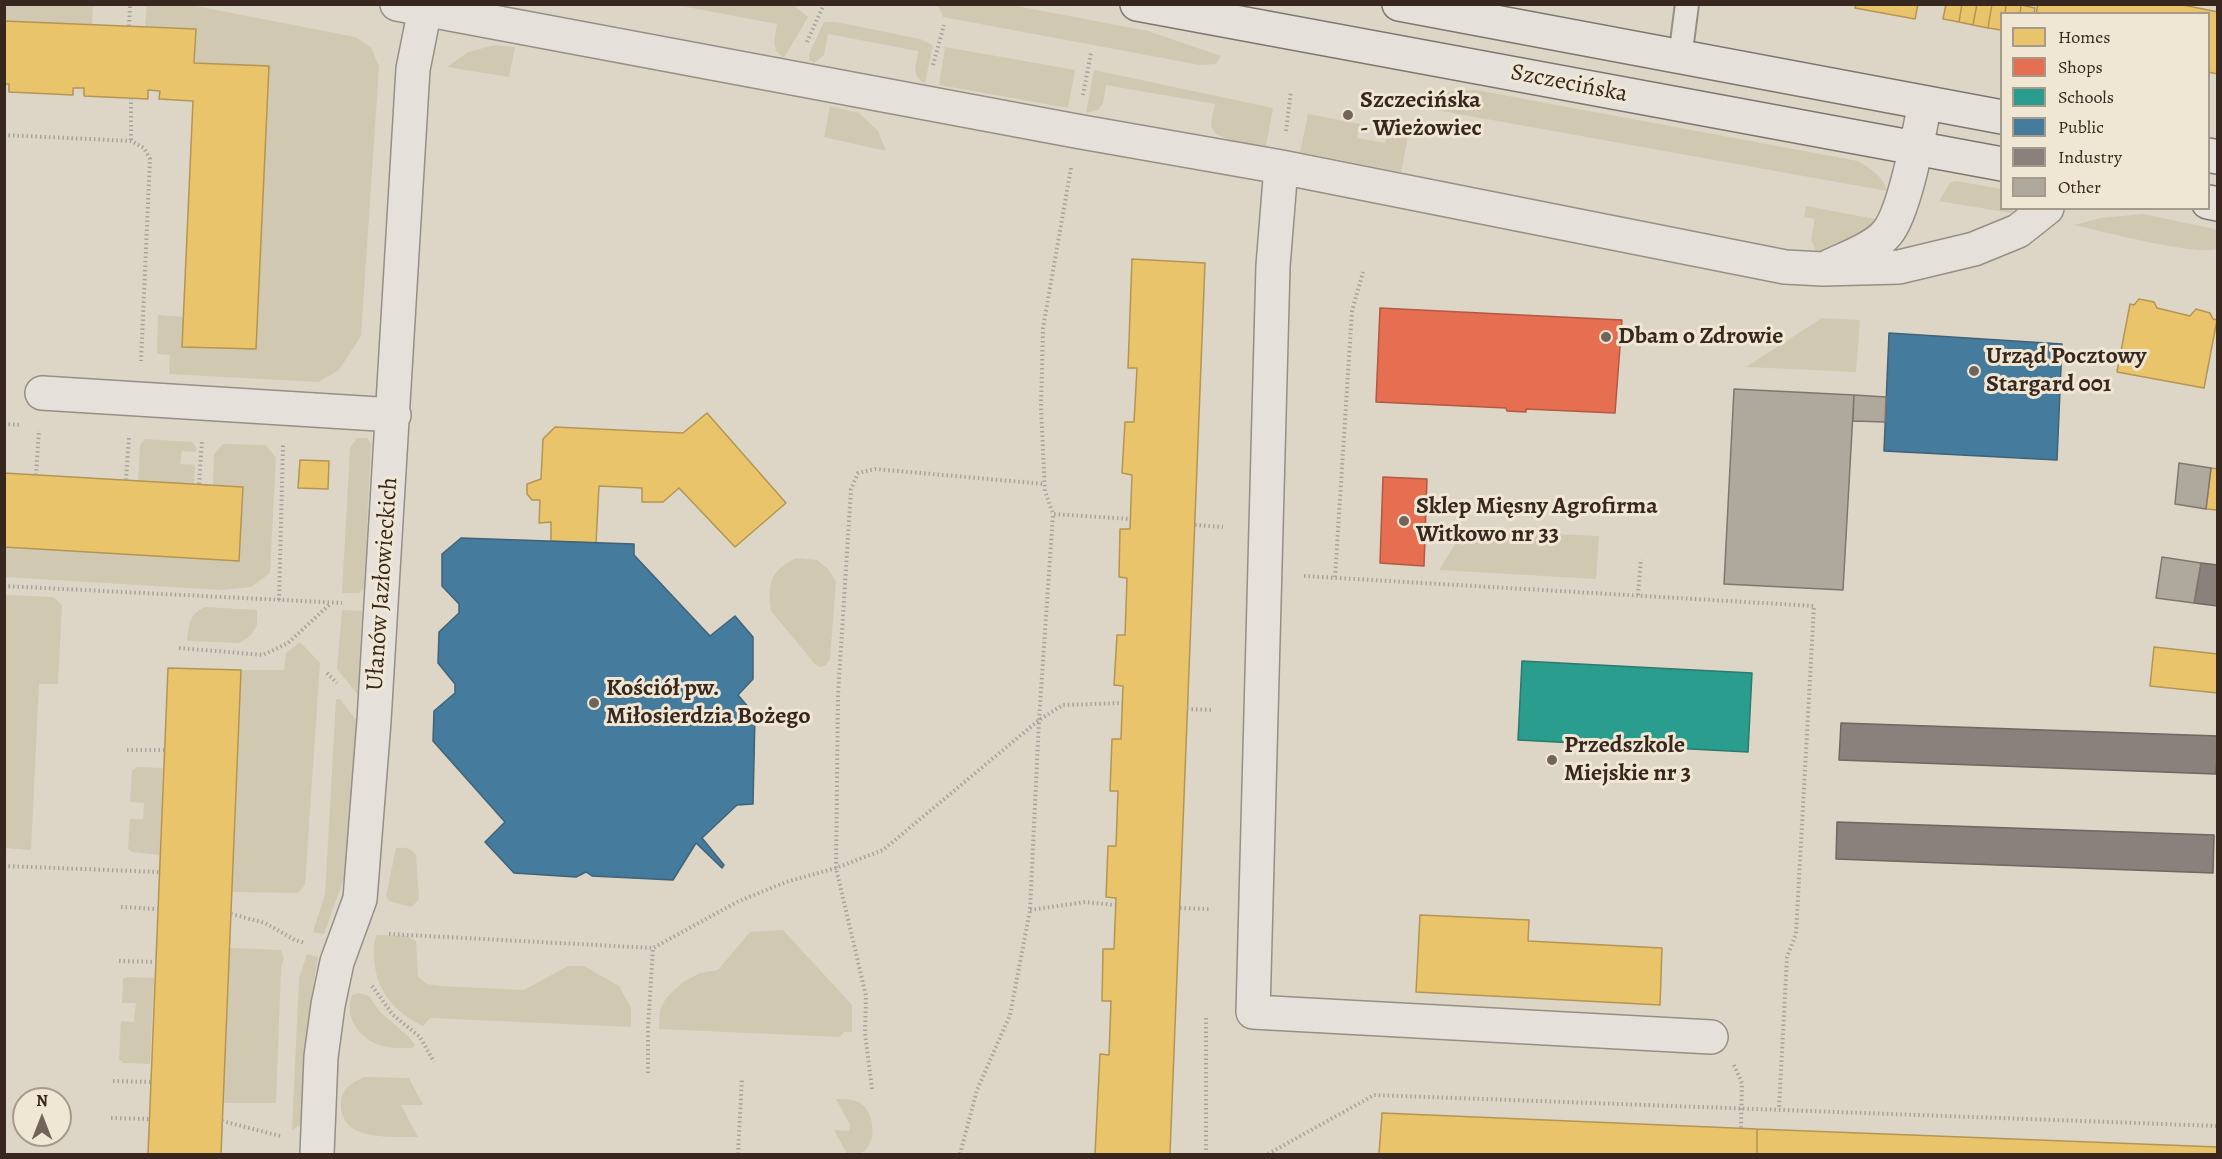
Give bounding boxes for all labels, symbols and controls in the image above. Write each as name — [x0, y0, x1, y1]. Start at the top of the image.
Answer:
legend — [2000, 12, 2210, 210]
text: Homes — [2058, 25, 2110, 49]
text: Shops — [2058, 55, 2103, 79]
street label: Szczecińska — [1508, 59, 1630, 109]
text: Schools — [2058, 85, 2114, 109]
place label: Szczecińska - Wieżowiec — [1360, 87, 1482, 143]
marker: Szczecińska - Wieżowiec — [1341, 108, 1355, 122]
text: Public — [2058, 115, 2104, 139]
text: Industry — [2058, 145, 2122, 169]
text: Other — [2058, 175, 2101, 199]
place label: Dbam o Zdrowie — [1618, 323, 1783, 351]
marker: Dbam o Zdrowie — [1599, 330, 1613, 344]
place label: Urząd Pocztowy Stargard 001 — [1986, 343, 2146, 399]
marker: Urząd Pocztowy Stargard 001 — [1967, 364, 1981, 378]
street label: Ułanów Jazłowieckich — [361, 476, 405, 692]
place label: Sklep Mięsny Agrofirma Witkowo nr 33 — [1416, 493, 1658, 549]
marker: Sklep Mięsny Agrofirma Witkowo nr 33 — [1397, 514, 1411, 528]
place label: Kościół pw. Miłosierdzia Bożego — [606, 675, 811, 731]
marker: Kościół pw. Miłosierdzia Bożego — [587, 696, 601, 710]
place label: Przedszkole Miejskie nr 3 — [1564, 732, 1691, 788]
marker: Przedszkole Miejskie nr 3 — [1545, 753, 1559, 767]
north arrow — [12, 1087, 72, 1147]
text: N — [36, 1090, 48, 1112]

